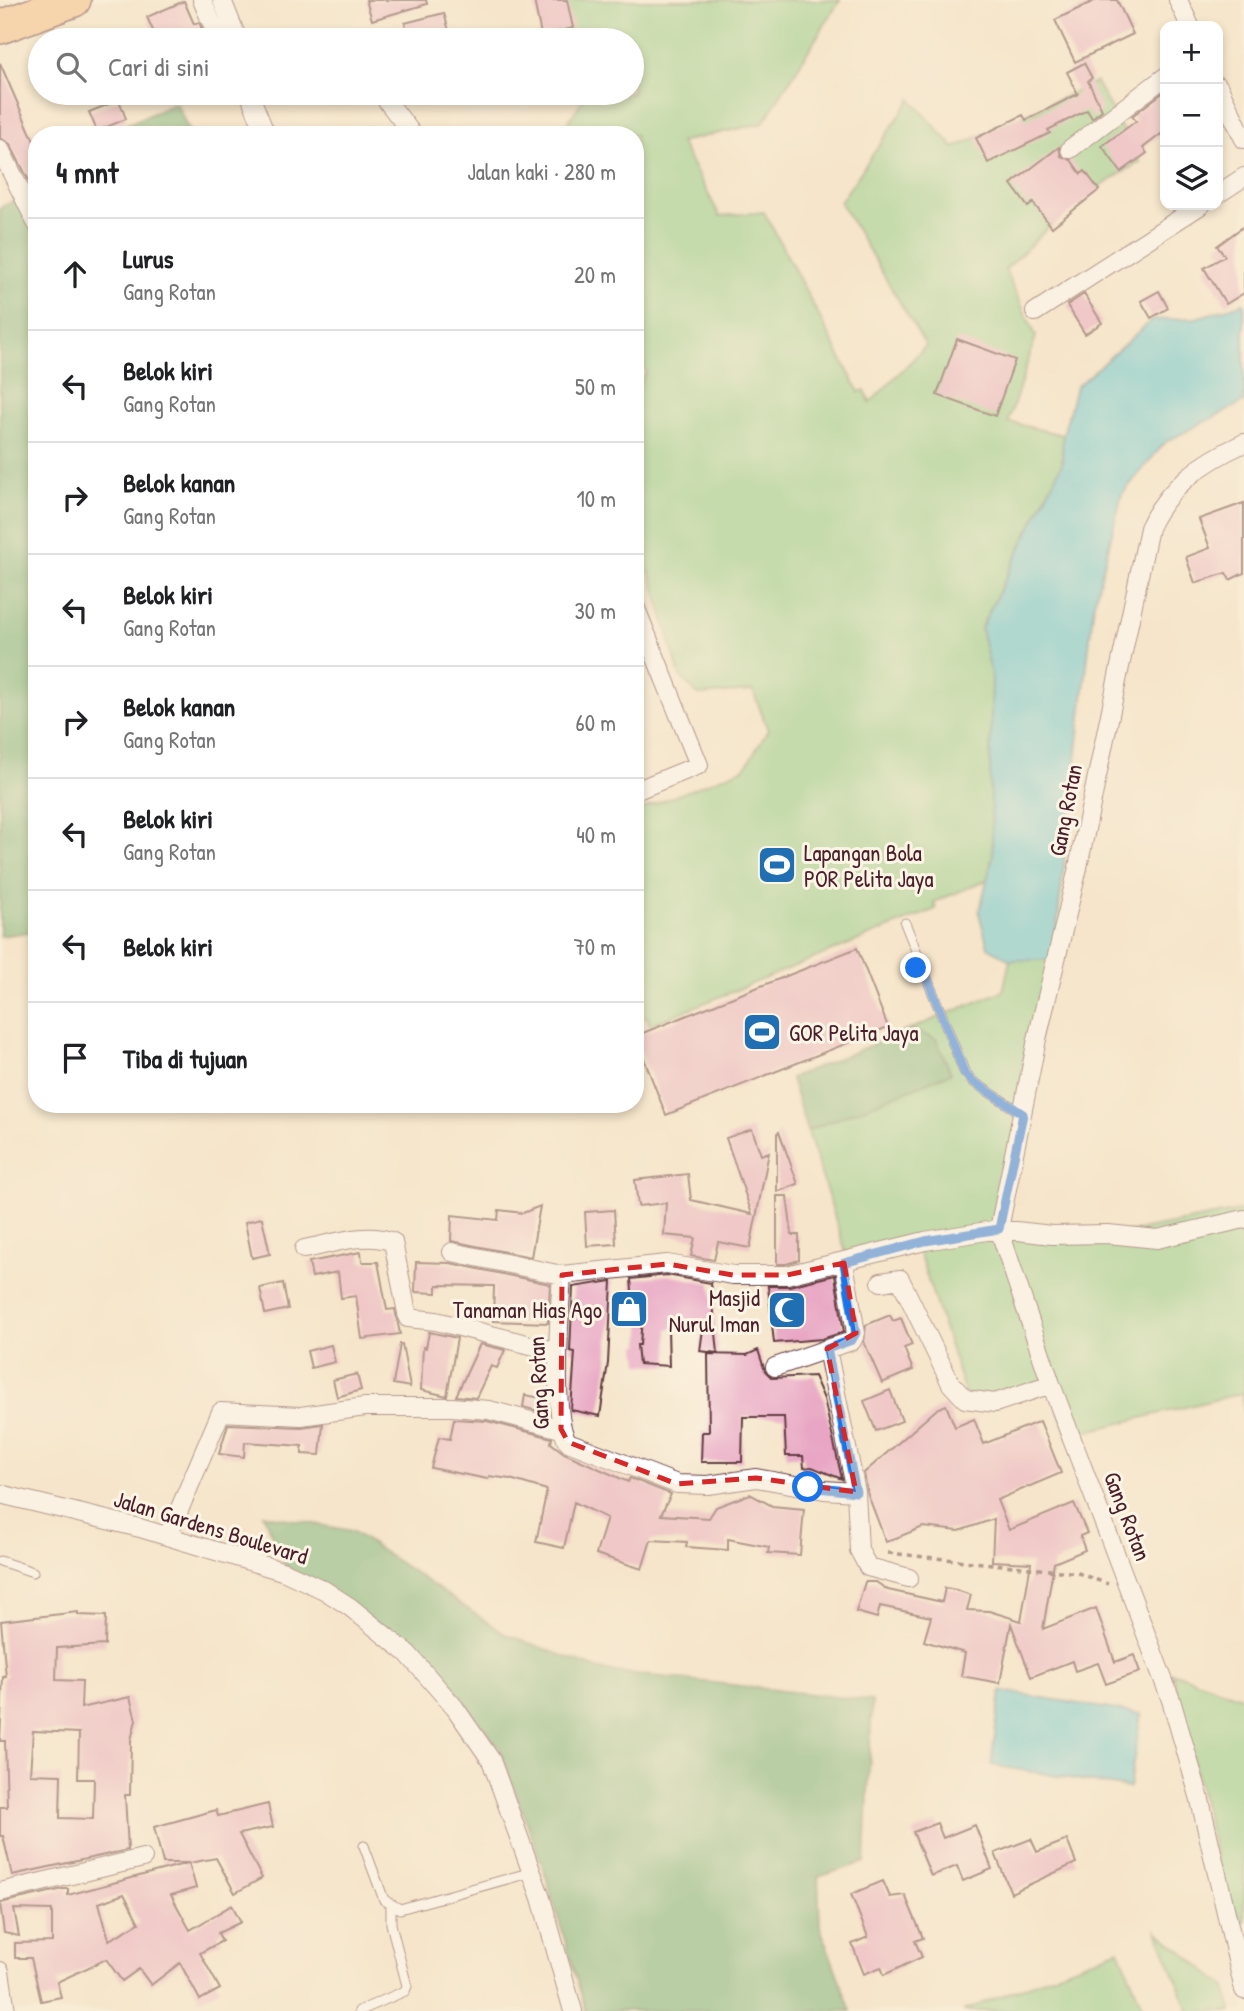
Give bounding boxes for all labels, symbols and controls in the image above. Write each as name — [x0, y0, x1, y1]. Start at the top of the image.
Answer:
map controls — [1160, 21, 1223, 210]
button: + — [1160, 21, 1223, 84]
search box — [28, 28, 644, 105]
icon: search — [52, 48, 90, 86]
text: Cari di sini — [108, 49, 210, 84]
button: − — [1160, 84, 1223, 147]
button: layers — [1160, 147, 1223, 210]
text: 4 mnt — [56, 152, 118, 192]
text: Jalan kaki · 280 m — [467, 156, 616, 187]
text: Lurus — [123, 241, 174, 276]
icon: ahead — [56, 255, 94, 293]
text: 20 m — [574, 259, 616, 290]
text: Gang Rotan — [123, 276, 216, 307]
text: Belok kiri — [123, 353, 213, 388]
icon: left — [56, 367, 94, 405]
text: 50 m — [575, 371, 616, 402]
text: Gang Rotan — [123, 388, 216, 419]
text: Belok kanan — [123, 465, 235, 500]
icon: right — [56, 479, 94, 517]
text: 10 m — [576, 483, 616, 514]
text: Gang Rotan — [123, 500, 216, 531]
text: Belok kiri — [123, 577, 213, 612]
icon: left — [56, 591, 94, 629]
text: 30 m — [574, 595, 616, 626]
text: Gang Rotan — [123, 612, 216, 643]
text: Belok kanan — [123, 689, 235, 724]
icon: right — [56, 703, 94, 741]
text: 60 m — [576, 707, 616, 738]
text: Gang Rotan — [123, 724, 216, 755]
street label: Gang Rotan — [1041, 761, 1089, 859]
text: Belok kiri — [123, 801, 213, 836]
icon: left — [56, 815, 94, 853]
text: 40 m — [576, 819, 616, 850]
text: Gang Rotan — [123, 836, 216, 867]
place label: Lapangan Bola POR Pelita Jaya — [804, 837, 934, 894]
sports icon: Lapangan Bola POR Pelita Jaya — [756, 844, 798, 886]
icon: left — [56, 927, 94, 965]
text: Belok kiri — [123, 929, 213, 964]
text: 70 m — [573, 931, 616, 962]
route end — [900, 952, 931, 983]
sports icon: GOR Pelita Jaya — [741, 1011, 783, 1053]
place label: GOR Pelita Jaya — [789, 1017, 919, 1048]
icon: arrive — [56, 1039, 94, 1077]
text: Tiba di tujuan — [123, 1041, 248, 1076]
place label: Masjid Nurul Iman — [669, 1282, 760, 1339]
shop icon: Tanaman Hias Ago — [608, 1288, 650, 1330]
mosque icon: Masjid Nurul Iman — [766, 1289, 808, 1331]
place label: Tanaman Hias Ago — [453, 1294, 602, 1325]
street label: Gang Rotan — [520, 1336, 556, 1430]
street label: Gang Rotan — [1097, 1467, 1159, 1565]
route start — [792, 1471, 823, 1502]
street label: Jalan Gardens Boulevard — [110, 1483, 312, 1571]

